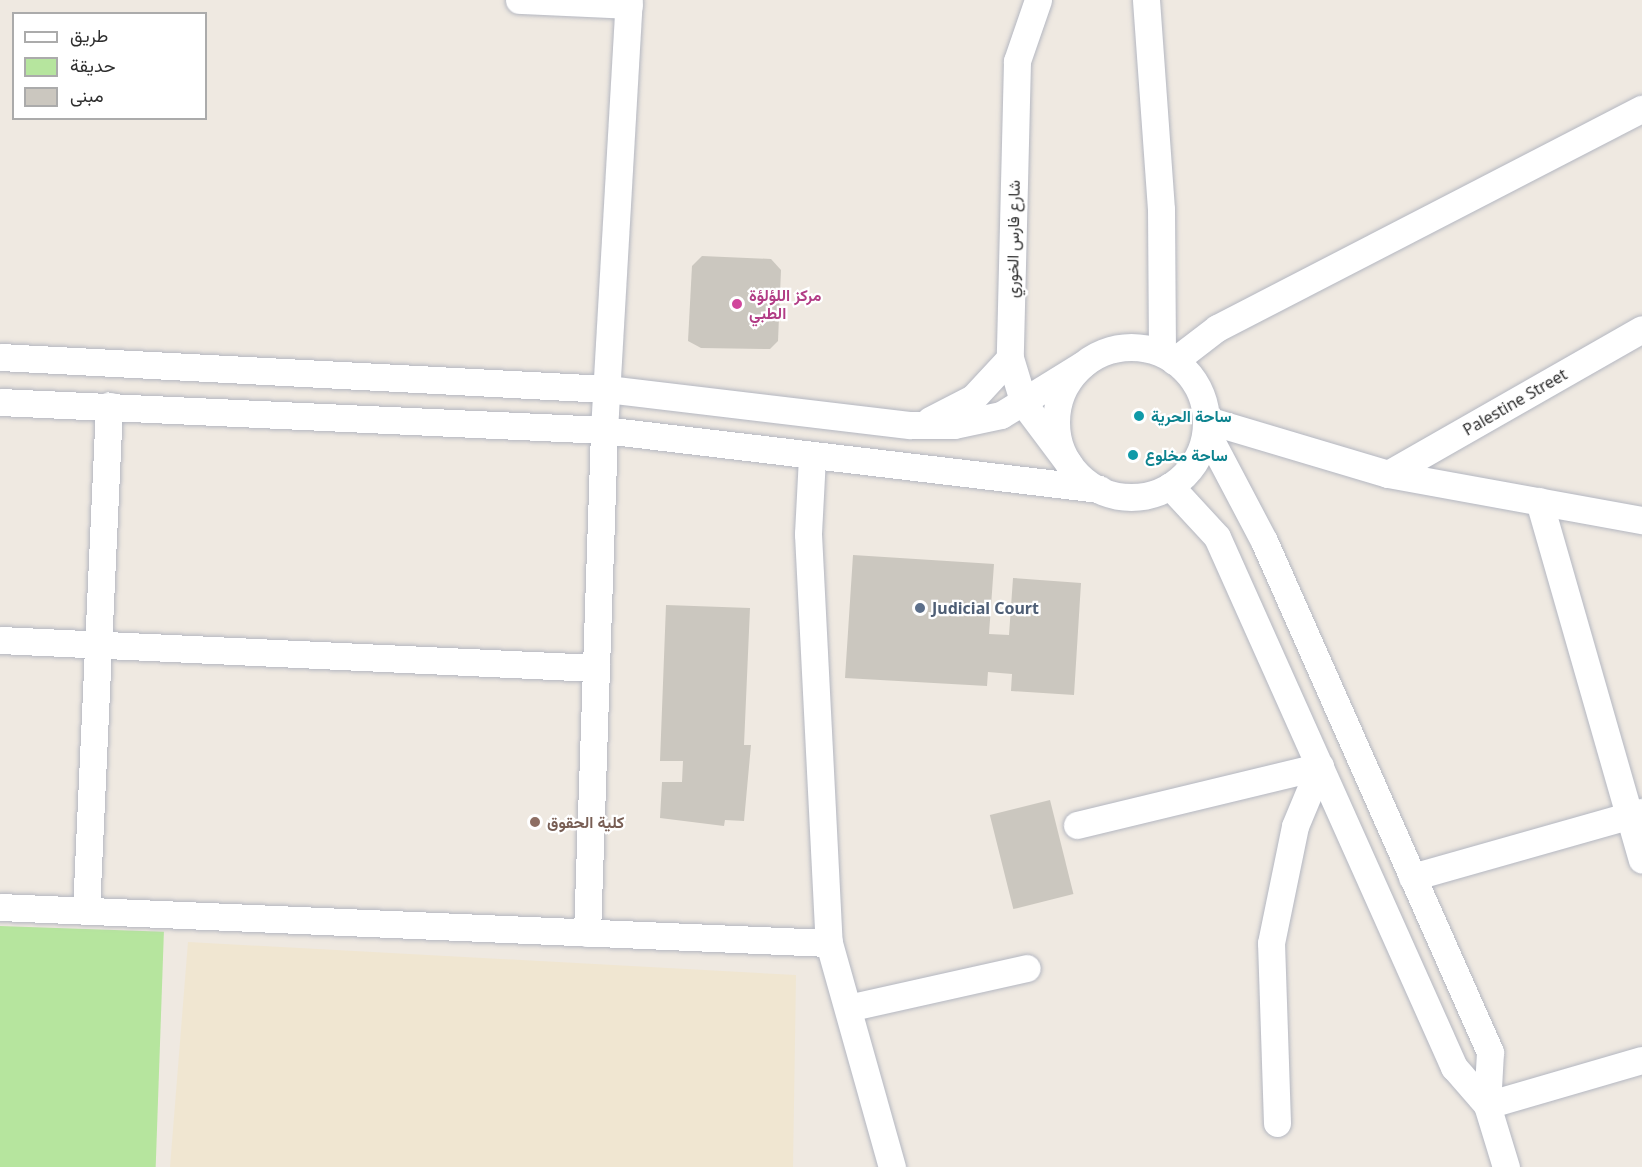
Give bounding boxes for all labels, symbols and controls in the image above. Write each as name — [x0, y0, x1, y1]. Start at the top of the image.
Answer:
legend — [12, 12, 207, 120]
text: طريق — [70, 23, 108, 47]
text: حديقة — [70, 53, 116, 77]
text: مبنى — [70, 83, 104, 107]
street label: شارع فارس الخوري — [1002, 180, 1024, 298]
place label: مركز اللؤلؤة الطبي — [749, 285, 821, 323]
marker: مركز اللؤلؤة الطبي — [730, 297, 744, 311]
street label: Palestine Street — [1459, 364, 1571, 440]
place label: ساحة الحرية — [1151, 406, 1232, 426]
marker: ساحة الحرية — [1132, 409, 1146, 423]
place label: ساحة مخلوع — [1145, 445, 1228, 465]
marker: ساحة مخلوع — [1126, 448, 1140, 462]
place label: Judicial Court — [932, 598, 1039, 618]
marker: Judicial Court — [913, 601, 927, 615]
place label: كلية الحقوق — [547, 812, 624, 832]
marker: كلية الحقوق — [528, 815, 542, 829]

